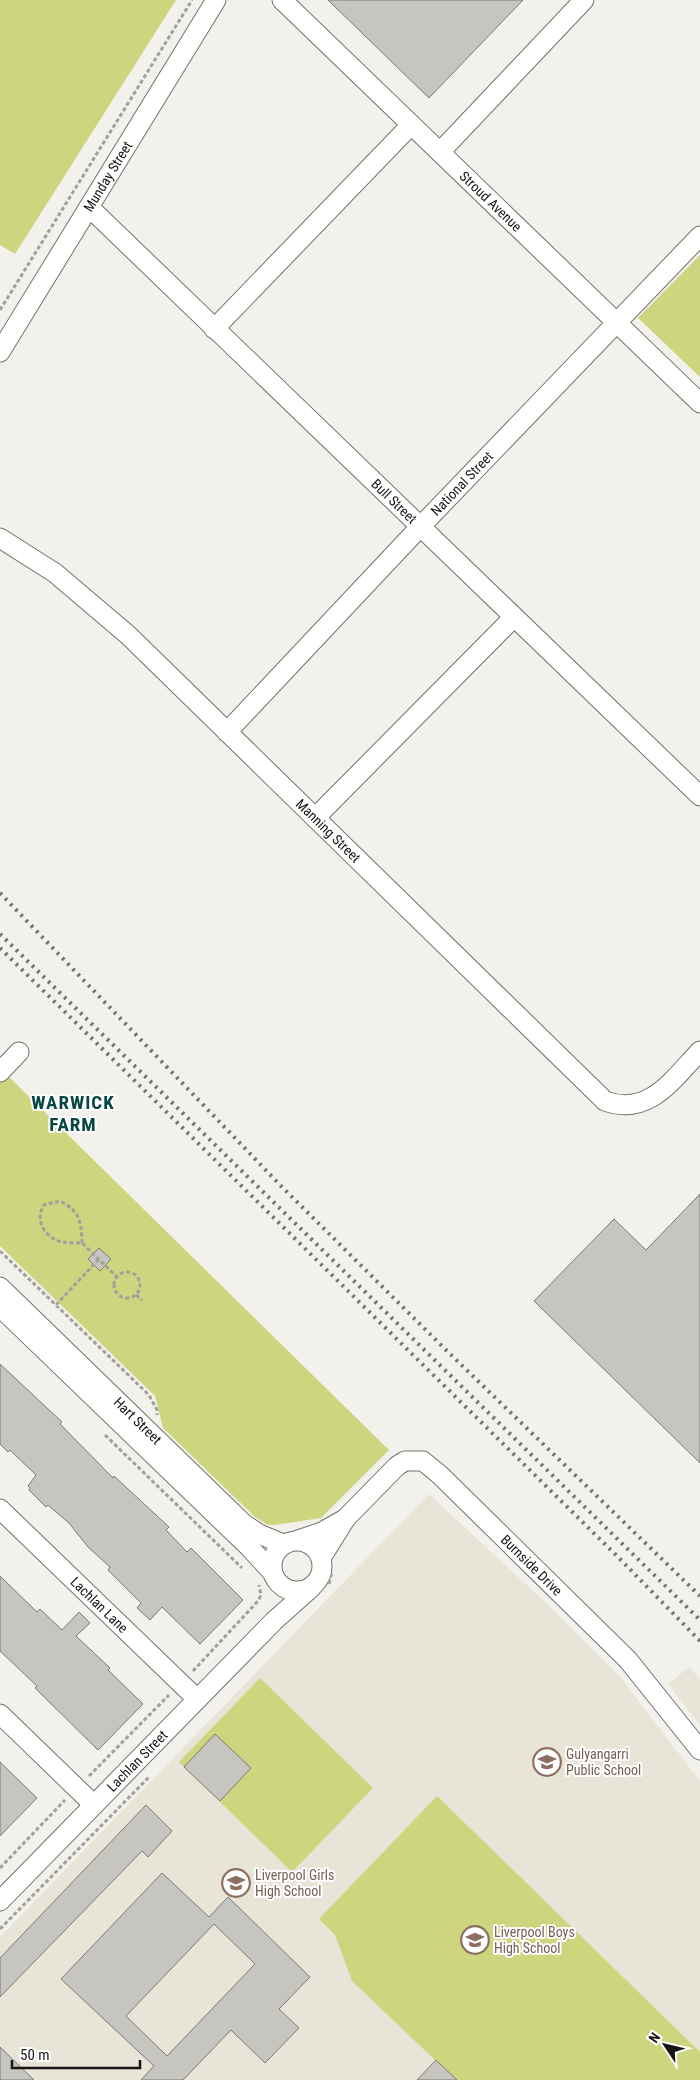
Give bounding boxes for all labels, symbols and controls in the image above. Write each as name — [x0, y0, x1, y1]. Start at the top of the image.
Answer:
street label: Munday Street — [80, 138, 135, 215]
street label: Stroud Avenue — [456, 168, 525, 235]
street label: National Street — [428, 448, 496, 519]
street label: Bull Street — [368, 476, 420, 527]
street label: Manning Street — [293, 796, 364, 866]
district label: WARWICK FARM — [31, 1091, 115, 1136]
street label: Hart Street — [111, 1394, 165, 1447]
street label: Burnside Drive — [498, 1531, 566, 1599]
street label: Lachlan Lane — [67, 1574, 132, 1636]
street label: Lachlan Street — [104, 1727, 171, 1795]
place label: Gulyangarri Public School — [566, 1746, 641, 1778]
school or university icon: Gulyangarri Public School — [532, 1747, 562, 1777]
place label: Liverpool Girls High School — [255, 1867, 334, 1899]
school or university icon: Liverpool Girls High School — [221, 1868, 251, 1898]
place label: Liverpool Boys High School — [494, 1924, 575, 1956]
school or university icon: Liverpool Boys High School — [460, 1925, 490, 1955]
north arrow — [640, 2020, 690, 2070]
text: N — [645, 2029, 663, 2046]
scale bar — [12, 2038, 140, 2070]
text: 50 m — [20, 2046, 50, 2064]

